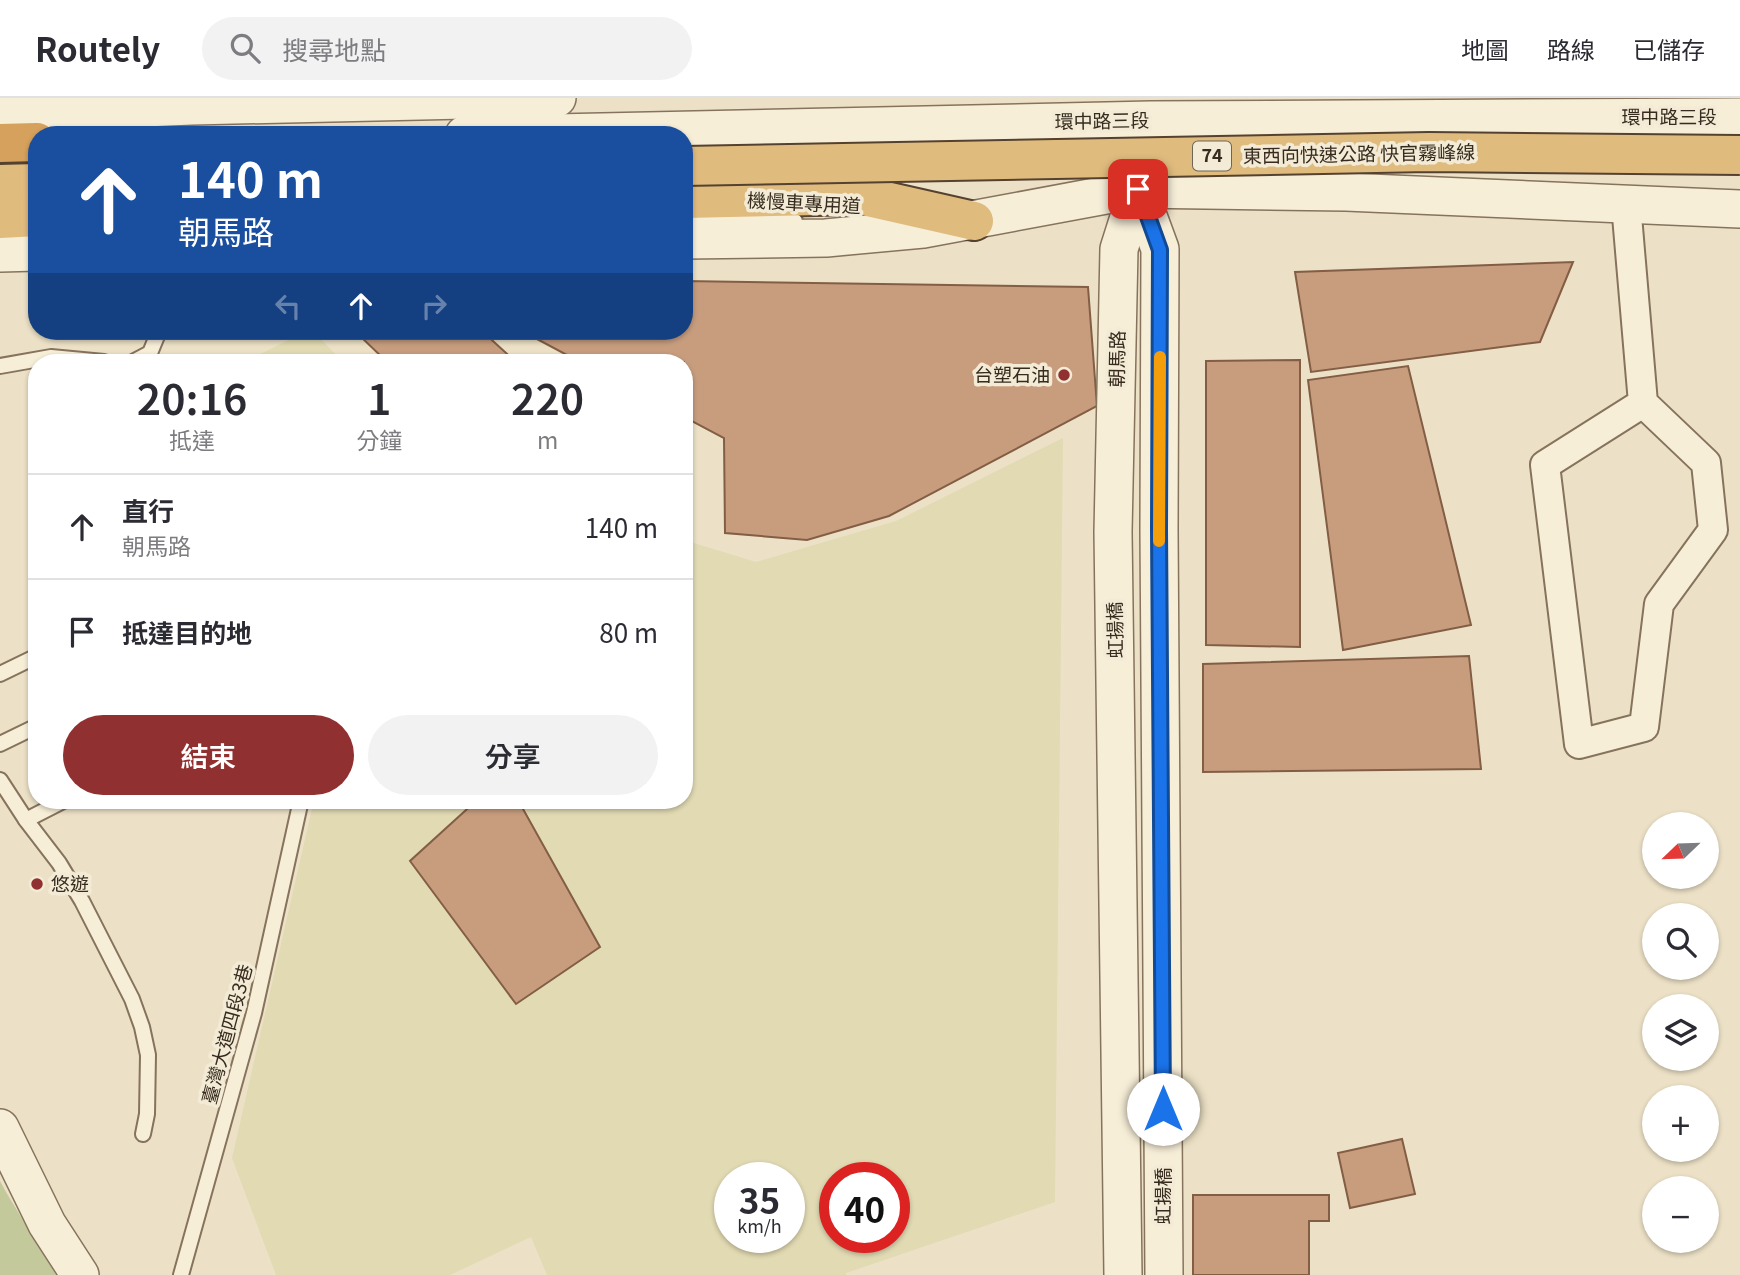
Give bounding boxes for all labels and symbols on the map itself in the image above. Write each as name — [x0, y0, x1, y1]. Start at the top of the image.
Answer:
street label: 環中路三段 — [1621, 102, 1717, 129]
street label: 環中路三段 — [1054, 105, 1150, 134]
street label: 東西向快速公路 快官霧峰線 — [1243, 137, 1475, 168]
road number: 74 — [1193, 142, 1231, 170]
pin — [1108, 159, 1168, 219]
street label: 機慢車專用道 — [746, 185, 862, 218]
street label: 朝馬路 — [1102, 330, 1129, 388]
place label: 台塑石油 — [974, 360, 1050, 387]
marker: 台塑石油 — [1056, 367, 1072, 383]
street label: 虹揚橋 — [1100, 601, 1127, 659]
north arrow — [1642, 812, 1718, 889]
place label: 悠遊 — [51, 869, 89, 896]
marker: 悠遊 — [29, 876, 45, 892]
street label: 臺灣大道四段3巷 — [194, 961, 257, 1106]
position arrow — [1126, 1072, 1200, 1146]
speed limit sign: 40 — [819, 1162, 910, 1253]
street label: 虹揚橋 — [1148, 1167, 1175, 1225]

